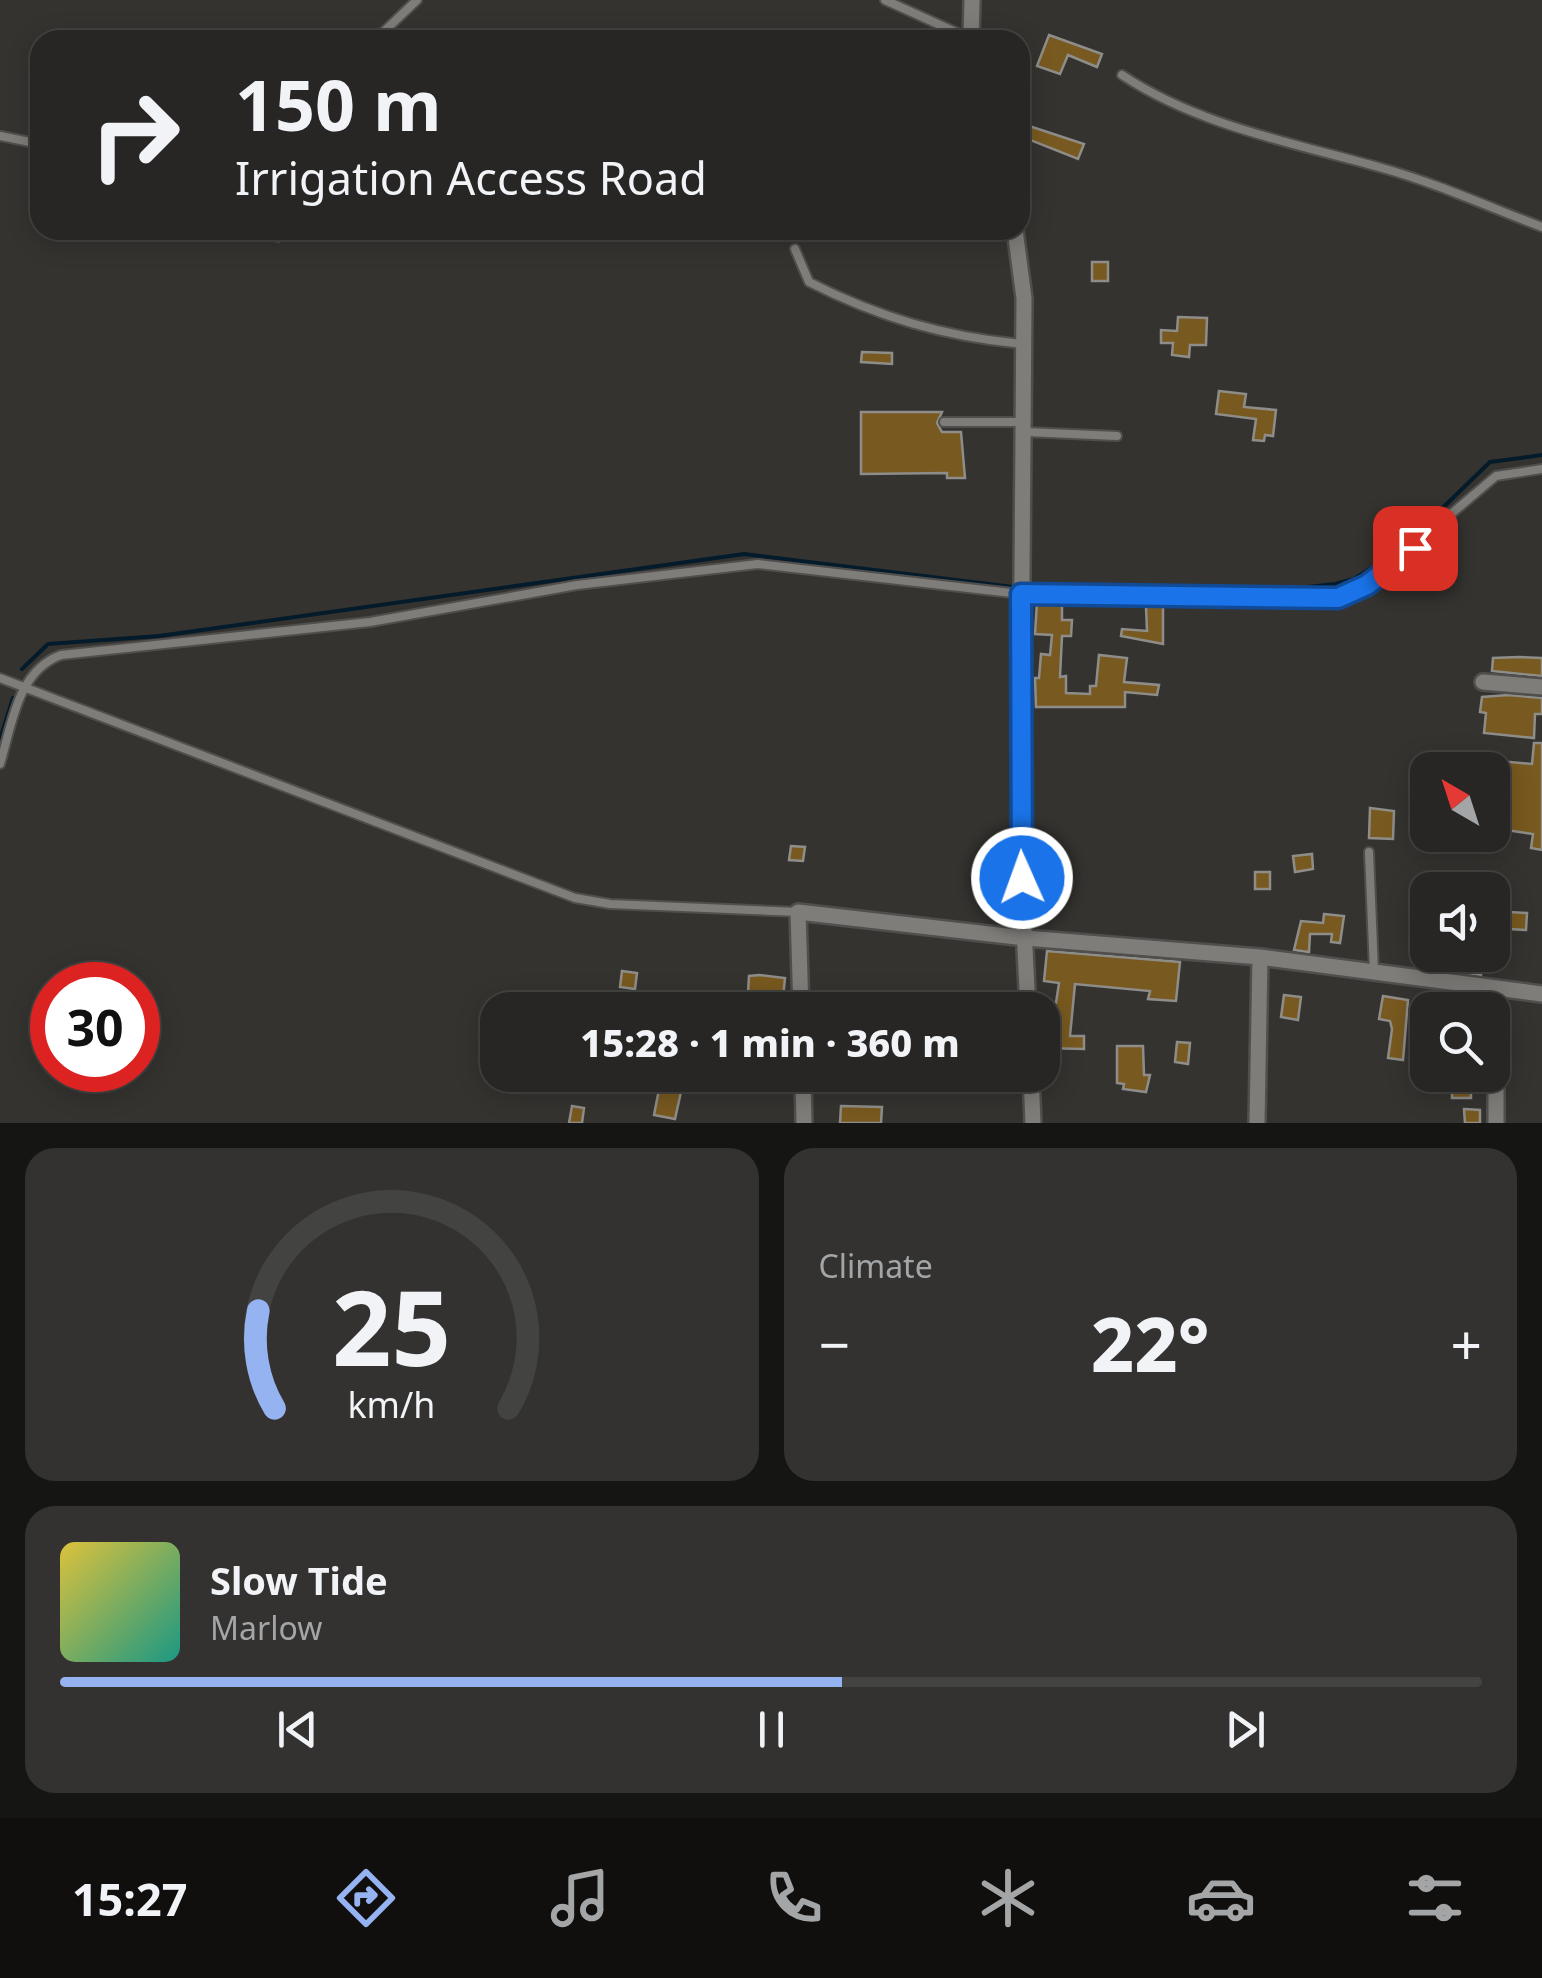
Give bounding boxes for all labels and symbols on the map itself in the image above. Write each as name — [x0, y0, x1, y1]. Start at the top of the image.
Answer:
pin — [1373, 506, 1458, 591]
north arrow — [1410, 752, 1510, 852]
position arrow — [970, 826, 1074, 930]
speed limit sign: 30 — [30, 962, 160, 1092]

